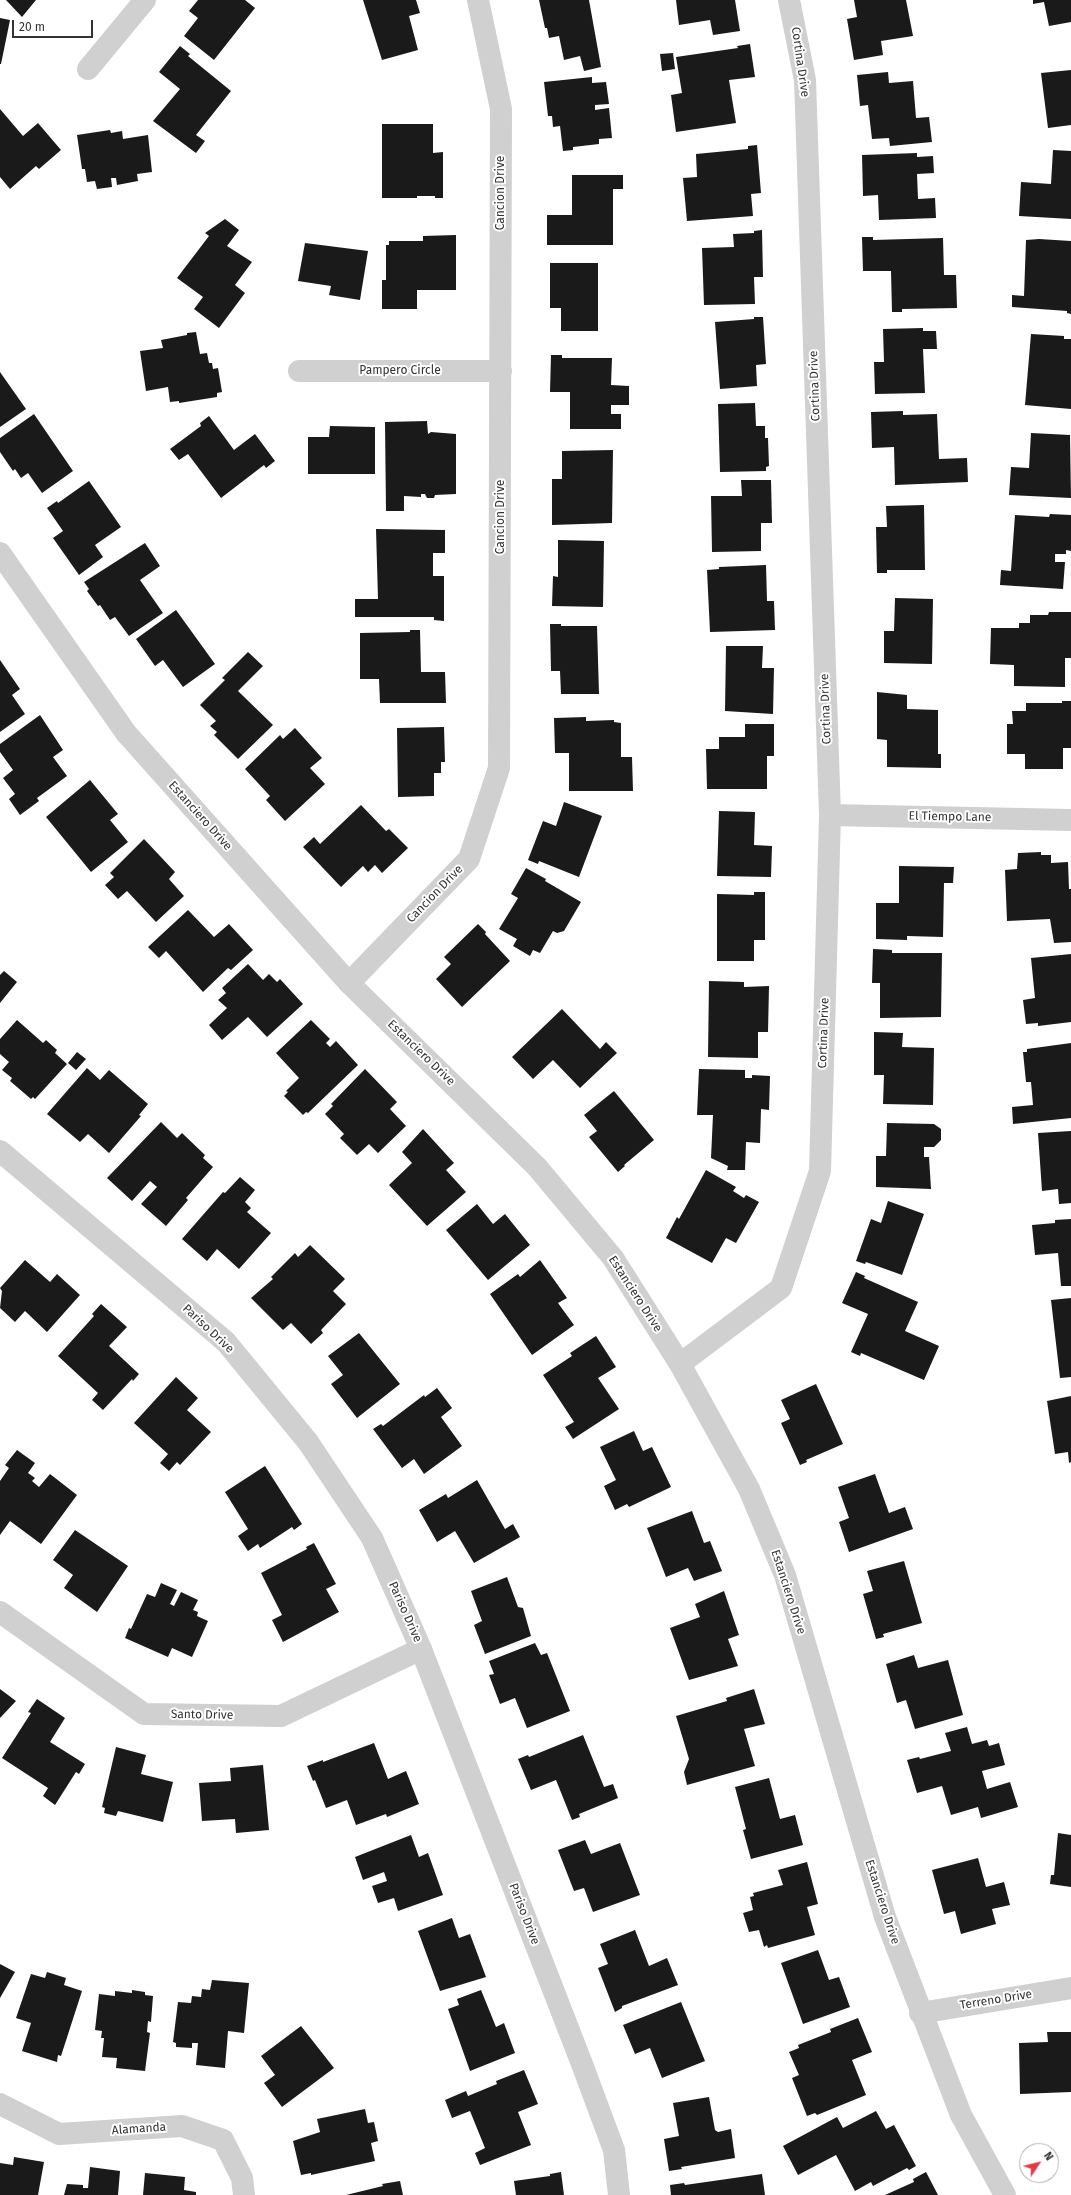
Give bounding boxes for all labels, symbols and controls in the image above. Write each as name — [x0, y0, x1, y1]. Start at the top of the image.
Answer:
scale bar — [14, 12, 95, 38]
text: 20 m — [19, 20, 45, 34]
street label: Cortina Drive — [788, 26, 812, 98]
street label: Cancion Drive — [494, 156, 508, 230]
street label: Cortina Drive — [807, 350, 823, 422]
street label: Pampero Circle — [359, 364, 441, 378]
street label: Cancion Drive — [494, 480, 508, 554]
street label: Cortina Drive — [818, 673, 834, 745]
street label: Estanciero Drive — [165, 778, 235, 854]
street label: El Tiempo Lane — [909, 809, 991, 825]
street label: Cancion Drive — [404, 862, 466, 926]
street label: Cortina Drive — [816, 997, 832, 1069]
street label: Estanciero Drive — [384, 1017, 458, 1089]
street label: Estanciero Drive — [605, 1253, 665, 1335]
street label: Pariso Drive — [179, 1302, 237, 1356]
street label: Estanciero Drive — [768, 1548, 808, 1636]
street label: Pariso Drive — [385, 1579, 425, 1645]
street label: Santo Drive — [171, 1707, 233, 1723]
street label: Estanciero Drive — [862, 1858, 902, 1946]
street label: Pariso Drive — [506, 1881, 542, 1947]
street label: Terreno Drive — [959, 1987, 1033, 2013]
street label: Alamanda — [111, 2120, 167, 2138]
north arrow — [1019, 2143, 1059, 2183]
text: N — [1041, 2150, 1056, 2163]

